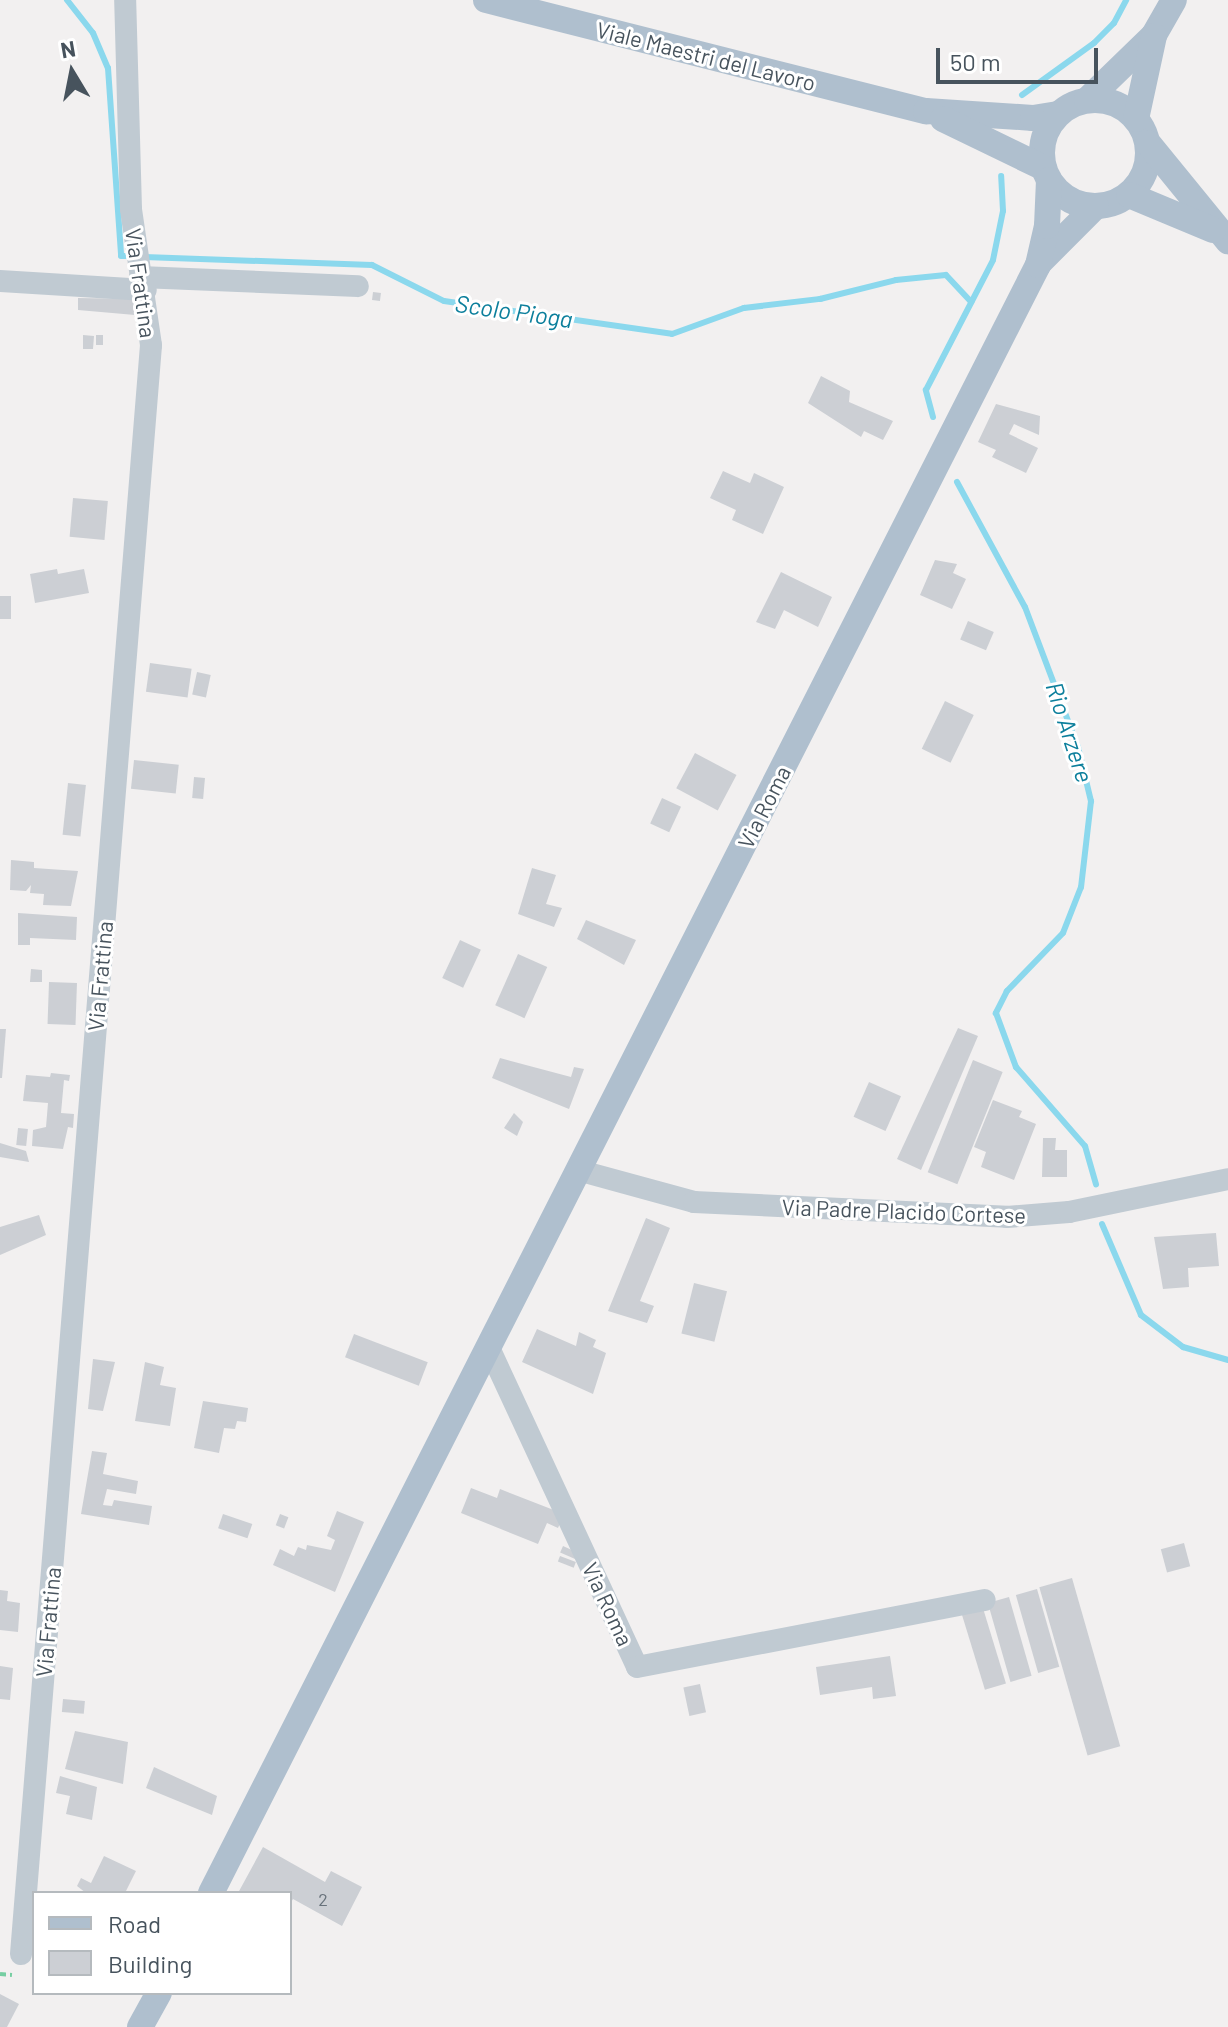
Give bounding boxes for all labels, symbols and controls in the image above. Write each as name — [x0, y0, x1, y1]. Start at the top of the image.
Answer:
street label: Viale Maestri del Lavoro — [594, 16, 818, 96]
north arrow — [32, 32, 112, 112]
scale bar — [940, 32, 1102, 82]
text: N — [58, 34, 77, 62]
text: 50 m — [950, 47, 1001, 76]
street label: Via Frattina — [120, 227, 162, 339]
water label: Scolo Pioga — [453, 288, 575, 334]
water label: Rio Arzere — [1040, 678, 1100, 786]
street label: Via Roma — [732, 761, 796, 853]
street label: Via Frattina — [82, 920, 118, 1032]
street label: Via Padre Placido Cortese — [781, 1194, 1027, 1228]
street label: Via Roma — [577, 1558, 639, 1650]
street label: Via Frattina — [30, 1566, 66, 1678]
house number: 2 — [318, 1888, 328, 1910]
legend — [32, 1891, 292, 1995]
text: Road — [108, 1909, 161, 1938]
text: Building — [108, 1949, 192, 1978]

